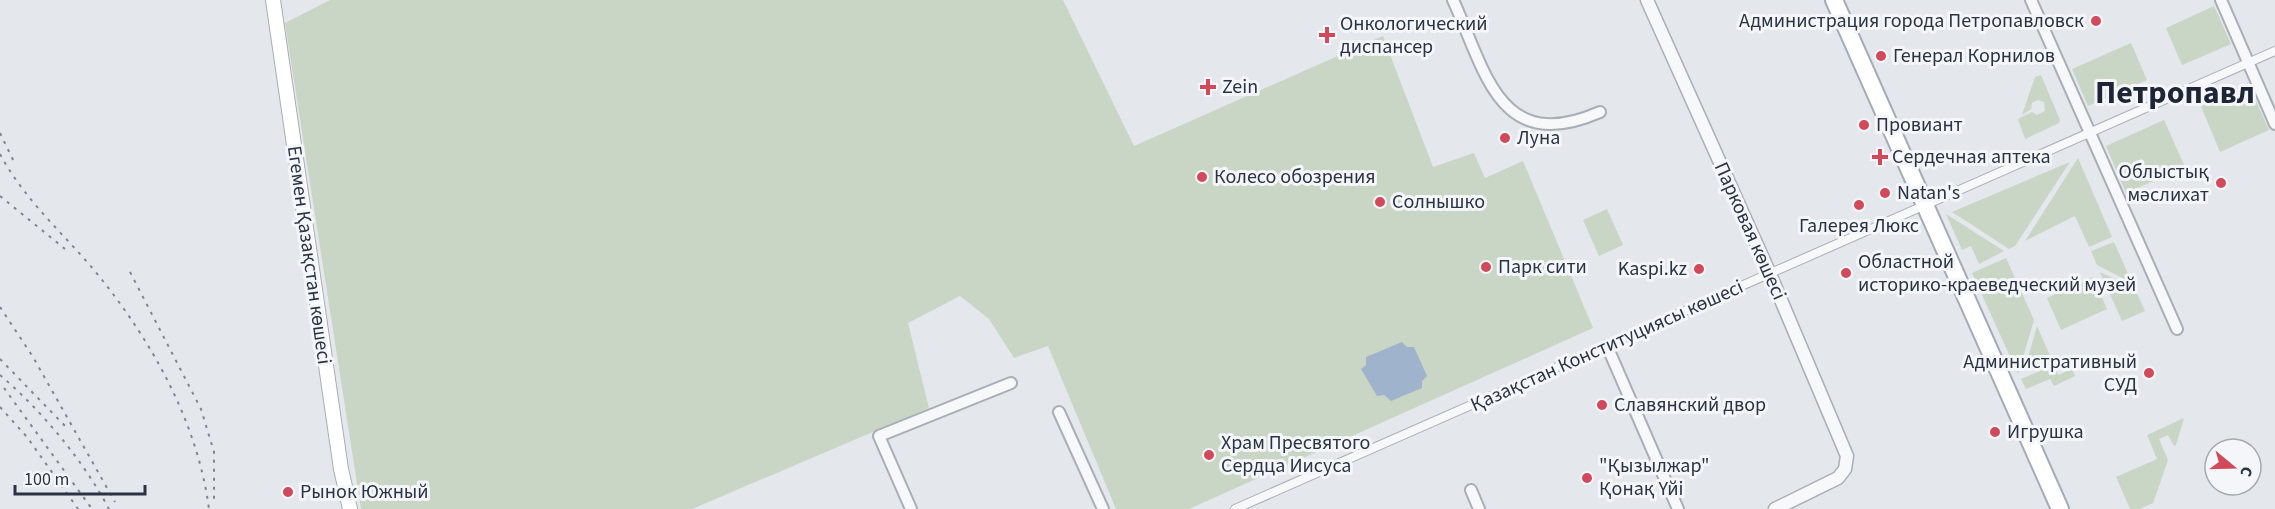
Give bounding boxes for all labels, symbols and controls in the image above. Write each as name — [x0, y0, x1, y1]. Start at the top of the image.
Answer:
place label: Администрация города Петропавловск — [1739, 7, 2084, 35]
place label: Онкологический диспансер — [1340, 10, 1488, 61]
marker: Администрация города Петропавловск — [2089, 14, 2103, 28]
marker: Онкологический диспансер — [1318, 26, 1336, 44]
place label: Генерал Корнилов — [1893, 42, 2055, 70]
marker: Генерал Корнилов — [1874, 49, 1888, 63]
district label: Петропавл — [2095, 70, 2255, 116]
place label: Zein — [1222, 73, 1258, 101]
marker: Zein — [1199, 78, 1217, 96]
place label: Провиант — [1876, 111, 1963, 139]
marker: Провиант — [1857, 118, 1871, 132]
place label: Луна — [1517, 124, 1560, 152]
marker: Луна — [1498, 131, 1512, 145]
place label: Сердечная аптека — [1892, 143, 2051, 171]
street label: Егемен Қазақстан көшесі — [280, 144, 338, 366]
marker: Сердечная аптека — [1873, 150, 1887, 164]
street label: Парковая көшесі — [1707, 158, 1793, 304]
place label: Облыстық мәслихат — [2119, 158, 2209, 209]
place label: Колесо обозрения — [1214, 163, 1376, 191]
marker: Колесо обозрения — [1195, 170, 1209, 184]
marker: Облыстық мәслихат — [2214, 176, 2228, 190]
place label: Natan's — [1897, 179, 1960, 207]
marker: Natan's — [1878, 186, 1892, 200]
place label: Солнышко — [1392, 188, 1485, 216]
marker: Солнышко — [1373, 195, 1387, 209]
marker: Галерея Люкс — [1852, 198, 1866, 212]
place label: Галерея Люкс — [1799, 212, 1919, 240]
place label: Oбластной историко-краеведческий музей — [1858, 248, 2136, 299]
place label: Парк сити — [1498, 253, 1587, 281]
place label: Kaspi.kz — [1618, 255, 1687, 283]
marker: Парк сити — [1479, 260, 1493, 274]
marker: Kaspi.kz — [1692, 262, 1706, 276]
marker: Oбластной историко-краеведческий музей — [1839, 266, 1853, 280]
street label: Қазақстан Конституциясы көшесі — [1466, 273, 1748, 419]
place label: Административный СУД — [1963, 348, 2137, 399]
marker: Административный СУД — [2142, 366, 2156, 380]
place label: Славянский двор — [1614, 391, 1766, 419]
marker: Славянский двор — [1595, 398, 1609, 412]
place label: Игрушка — [2007, 418, 2084, 446]
marker: Игрушка — [1988, 425, 2002, 439]
place label: Храм Пресвятого Сердца Иисуса — [1221, 429, 1370, 480]
north arrow — [2203, 437, 2263, 497]
marker: Храм Пресвятого Сердца Иисуса — [1202, 448, 1216, 462]
place label: "Қызылжар" Қонақ Үйі — [1599, 452, 1709, 503]
scale bar — [15, 458, 146, 496]
text: С — [2234, 464, 2258, 480]
text: 100 m — [24, 467, 69, 492]
marker: "Қызылжар" Қонақ Үйі — [1580, 471, 1594, 485]
place label: Рынок Южный — [300, 478, 429, 506]
marker: Рынок Южный — [281, 485, 295, 499]

